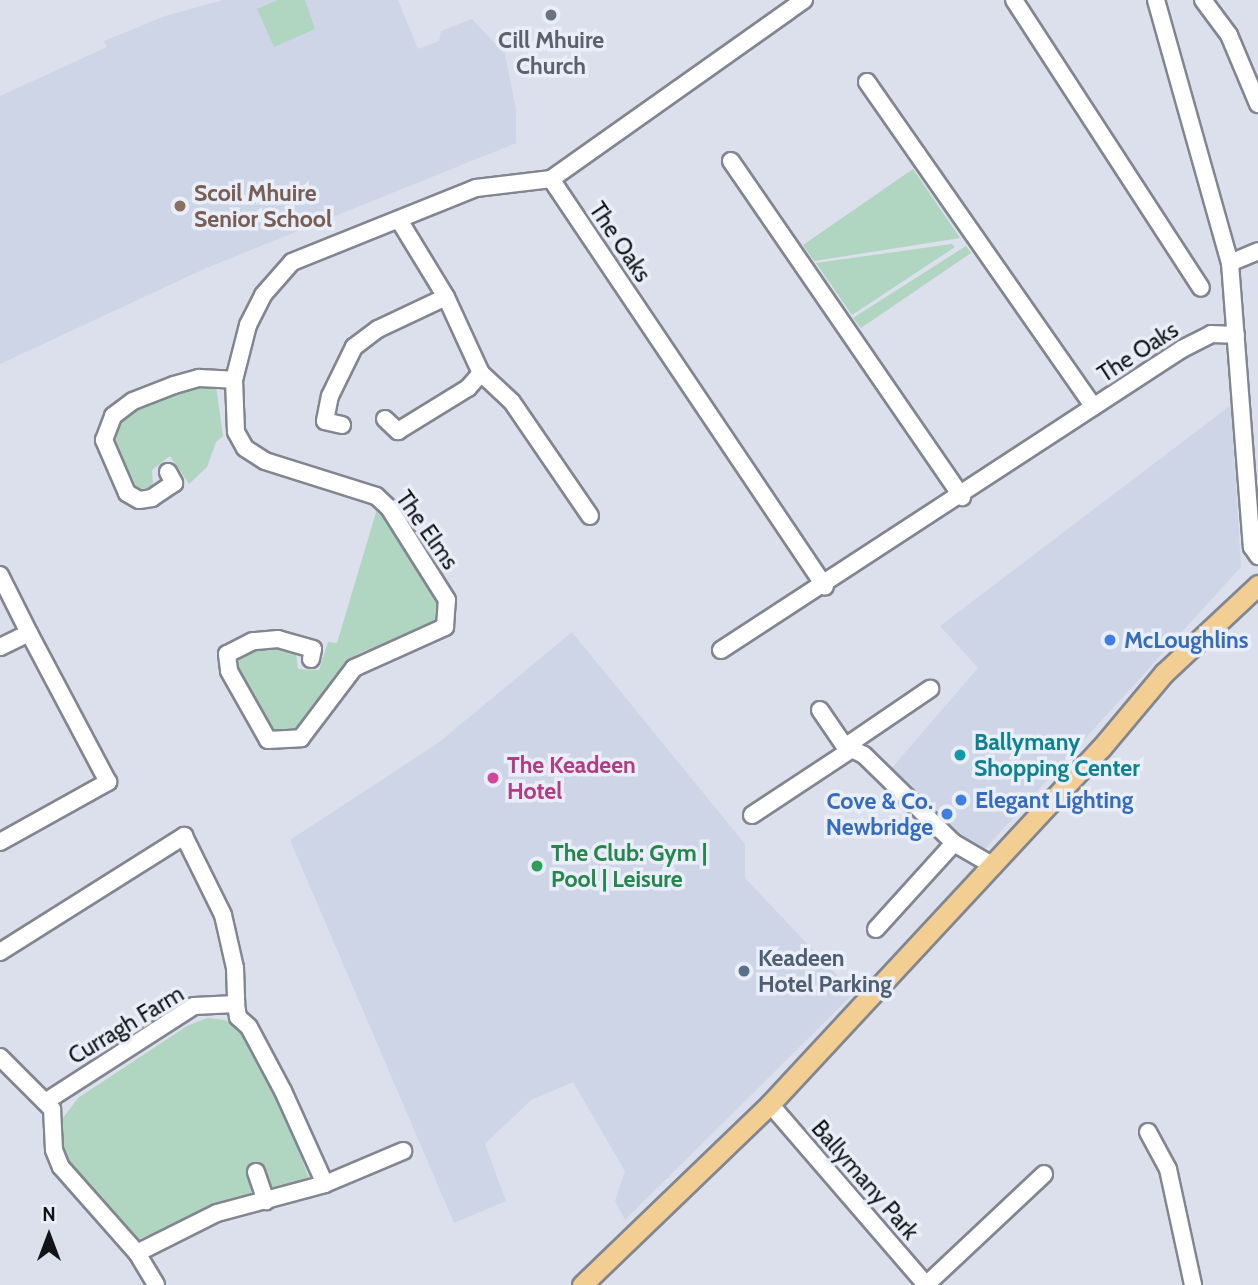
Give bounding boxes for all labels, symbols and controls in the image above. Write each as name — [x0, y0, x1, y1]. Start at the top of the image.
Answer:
marker: Cill Mhuire Church — [543, 7, 559, 23]
place label: Cill Mhuire Church — [498, 26, 604, 80]
place label: Scoil Mhuire Senior School — [194, 179, 332, 233]
street label: The Oaks — [583, 197, 657, 287]
marker: Scoil Mhuire Senior School — [172, 198, 188, 214]
street label: The Oaks — [1093, 316, 1183, 388]
street label: The Elms — [390, 485, 464, 575]
place label: McLoughlins — [1124, 626, 1248, 654]
marker: McLoughlins — [1102, 632, 1118, 648]
place label: Ballymany Shopping Center — [974, 728, 1140, 782]
marker: Ballymany Shopping Center — [952, 747, 968, 763]
place label: The Keadeen Hotel — [507, 751, 636, 805]
marker: The Keadeen Hotel — [485, 770, 501, 786]
place label: Elegant Lighting — [975, 786, 1133, 814]
place label: Cove & Co. Newbridge — [826, 787, 933, 841]
marker: Elegant Lighting — [953, 792, 969, 808]
marker: Cove & Co. Newbridge — [939, 806, 955, 822]
place label: The Club: Gym | Pool | Leisure — [551, 839, 707, 893]
marker: The Club: Gym | Pool | Leisure — [529, 858, 545, 874]
place label: Keadeen Hotel Parking — [758, 944, 892, 998]
marker: Keadeen Hotel Parking — [736, 963, 752, 979]
street label: Curragh Farm — [63, 980, 189, 1070]
street label: Ballymany Park — [806, 1115, 924, 1245]
north arrow — [14, 1201, 84, 1271]
text: N — [42, 1203, 56, 1226]

